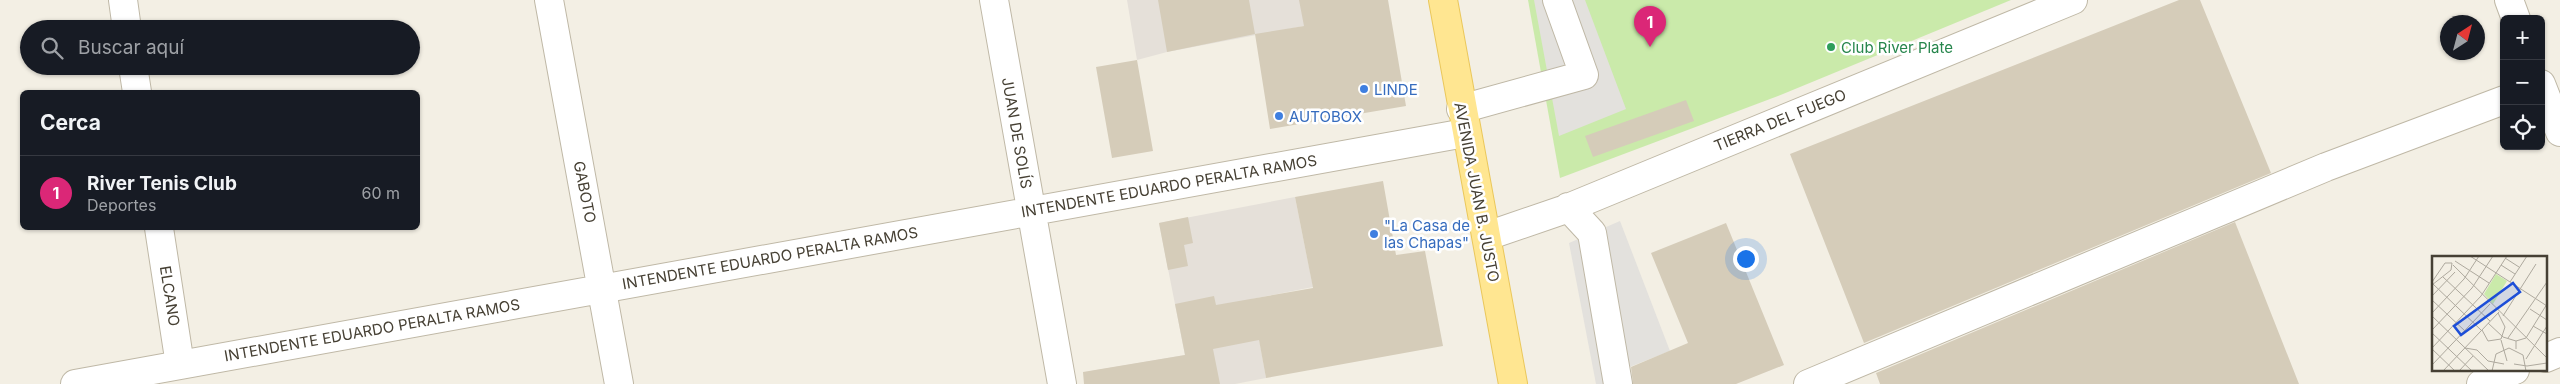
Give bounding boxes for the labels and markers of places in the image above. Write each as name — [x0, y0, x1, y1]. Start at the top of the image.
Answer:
pin: 1 — [1634, 6, 1666, 47]
place label: Club River Plate — [1841, 38, 1953, 57]
marker: Club River Plate — [1825, 41, 1837, 53]
place label: LINDE — [1374, 80, 1418, 99]
marker: LINDE — [1358, 83, 1370, 95]
place label: AUTOBOX — [1289, 107, 1362, 126]
marker: AUTOBOX — [1273, 110, 1285, 122]
place label: "La Casa de las Chapas" — [1384, 216, 1470, 252]
marker: "La Casa de las Chapas" — [1368, 228, 1380, 240]

